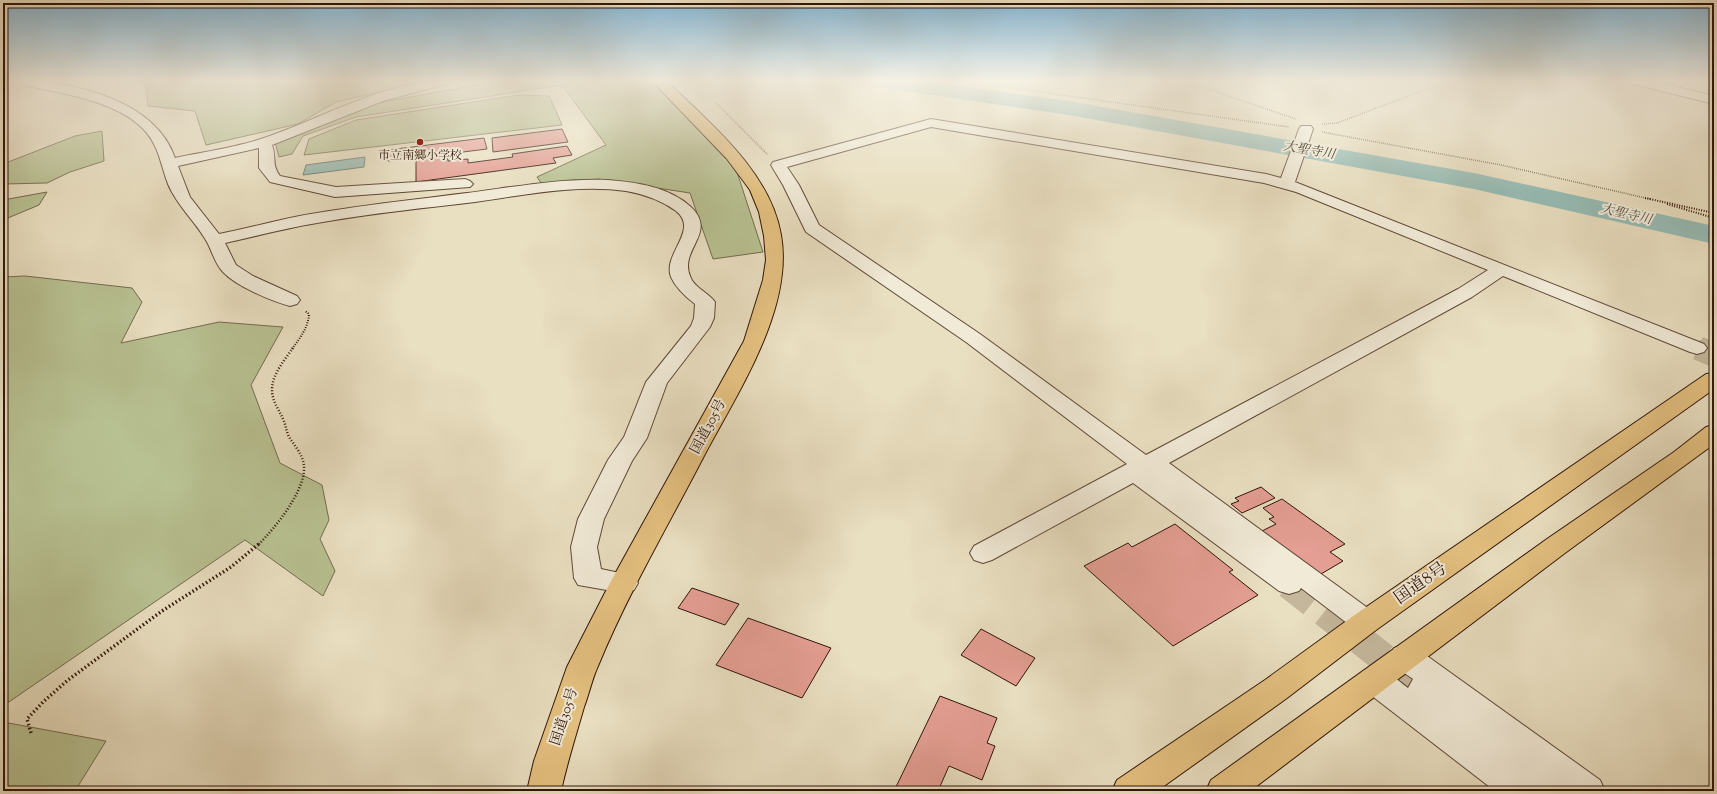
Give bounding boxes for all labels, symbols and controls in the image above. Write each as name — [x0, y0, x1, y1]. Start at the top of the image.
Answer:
marker: 市立南郷小学校 — [415, 137, 425, 147]
water label: 大聖寺川 — [1282, 138, 1338, 165]
place label: 市立南郷小学校 — [378, 147, 462, 165]
water label: 大聖寺川 — [1599, 200, 1655, 230]
street label: 国道305号 — [686, 396, 732, 458]
street label: 国道8号 — [1390, 557, 1452, 611]
street label: 国道305号 — [546, 686, 584, 748]

